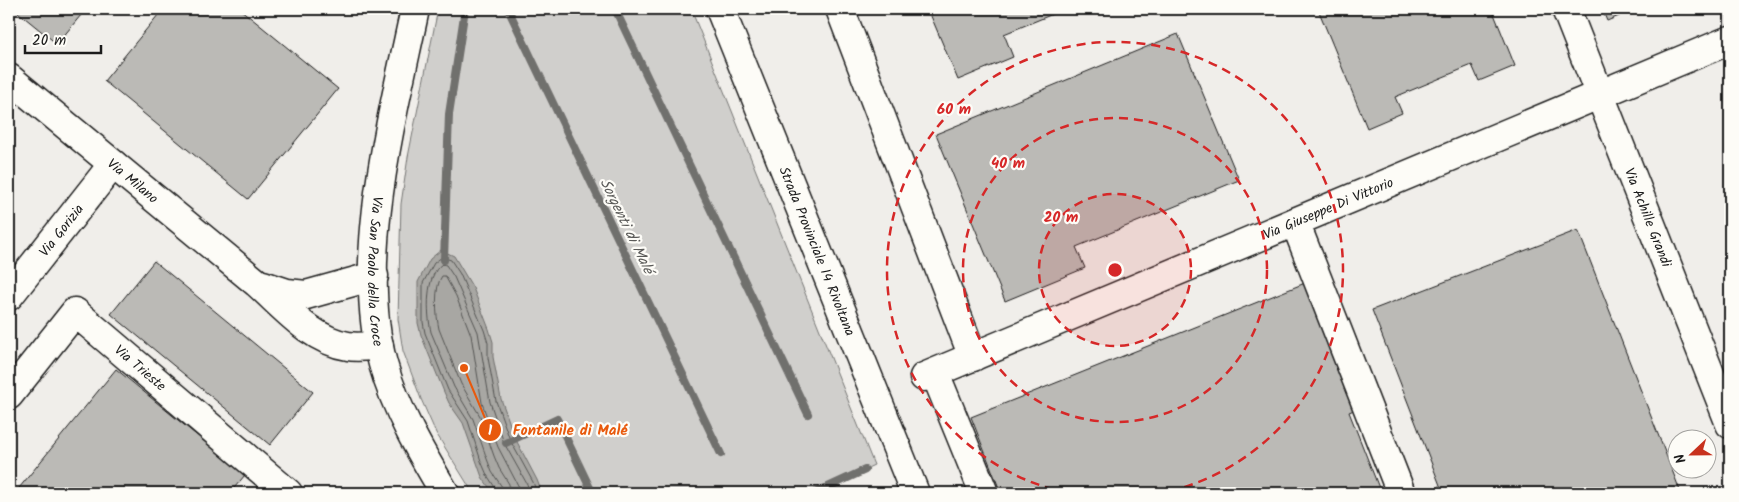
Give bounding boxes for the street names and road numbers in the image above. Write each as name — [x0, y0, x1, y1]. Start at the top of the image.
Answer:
street label: Via Milano — [102, 153, 163, 209]
street label: Strada Provinciale 14 Rivoltana — [773, 163, 861, 340]
street label: Via Achille Grandi — [1618, 165, 1677, 271]
street label: Via Giuseppe Di Vittorio — [1260, 172, 1397, 246]
street label: Via San Paolo della Croce — [361, 195, 389, 349]
street label: Via Gorizia — [34, 199, 90, 262]
street label: Via Trieste — [109, 340, 171, 397]

